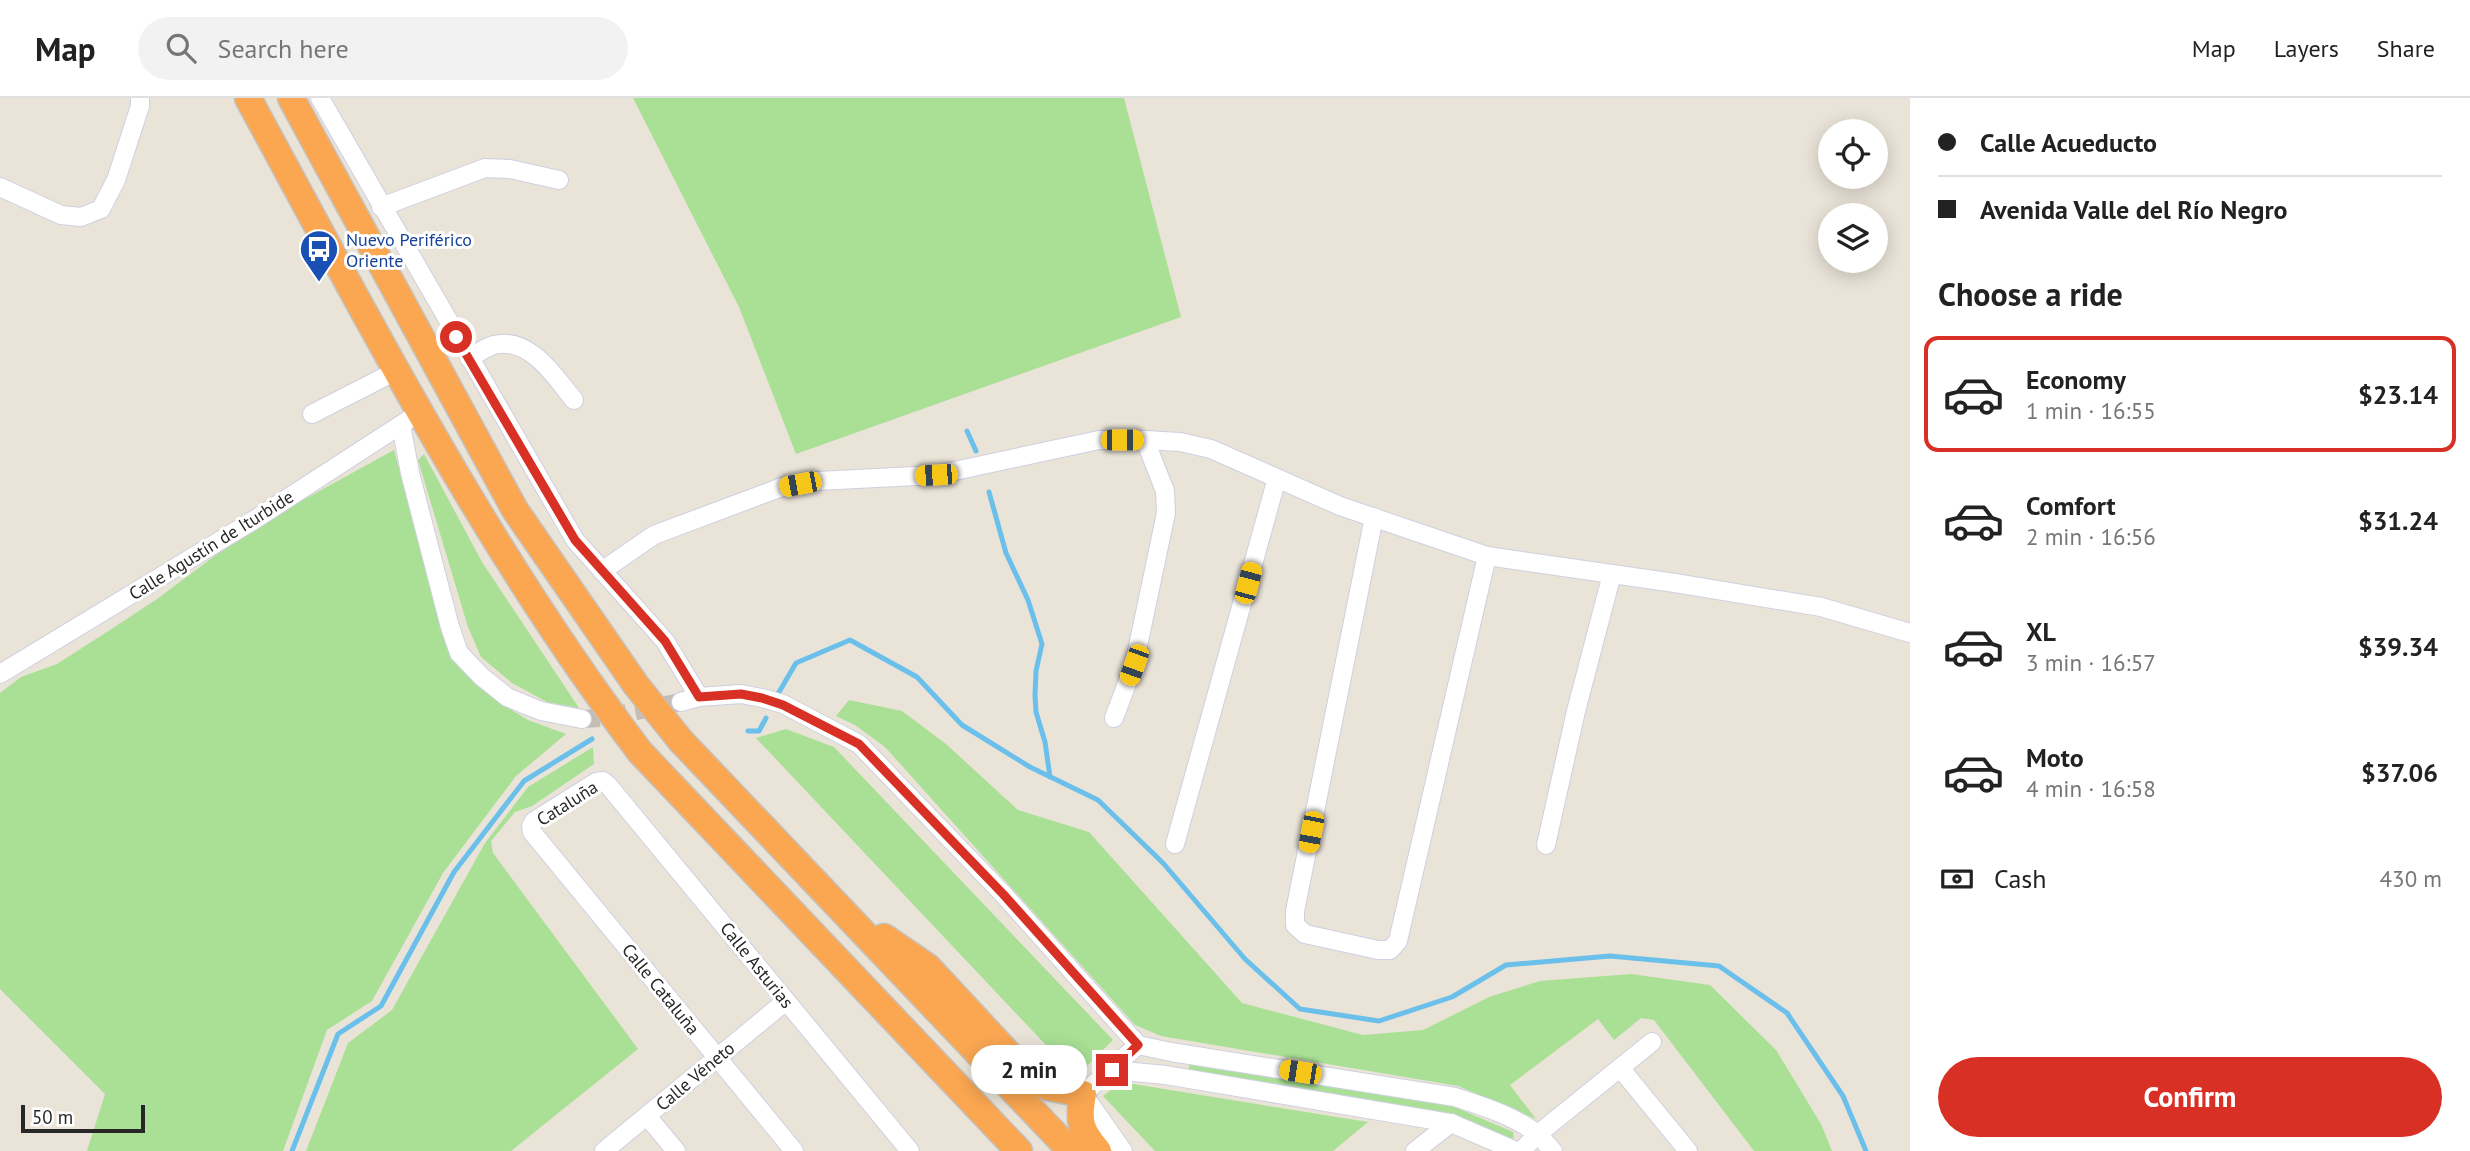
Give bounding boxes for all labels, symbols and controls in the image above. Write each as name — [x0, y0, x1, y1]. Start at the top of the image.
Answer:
search box — [138, 17, 628, 80]
text: Map — [35, 27, 96, 70]
icon: search — [162, 29, 200, 67]
text: Search here — [218, 32, 349, 65]
text: Map — [2192, 33, 2236, 64]
text: Layers — [2274, 33, 2339, 64]
text: Share — [2377, 33, 2435, 64]
map controls — [1818, 119, 1888, 273]
button: locate — [1818, 119, 1888, 189]
text: Calle Acueducto — [1980, 126, 2157, 159]
text: Avenida Valle del Río Negro — [1980, 193, 2288, 226]
button: layers — [1818, 203, 1888, 273]
bus stop icon: Nuevo Periférico Oriente — [298, 228, 340, 283]
place label: Nuevo Periférico Oriente — [346, 228, 472, 272]
text: Choose a ride — [1938, 273, 2123, 315]
route start — [440, 321, 472, 353]
icon: car — [1942, 363, 2005, 426]
text: Economy — [2026, 363, 2126, 396]
text: $23.14 — [2358, 378, 2438, 411]
text: 1 min · 16:55 — [2026, 396, 2156, 425]
car — [1102, 430, 1144, 451]
car — [915, 463, 958, 487]
car — [778, 470, 823, 498]
street label: Calle Agustín de Iturbide — [124, 485, 298, 605]
icon: car — [1942, 489, 2005, 552]
text: Comfort — [2026, 489, 2116, 522]
text: $31.24 — [2358, 504, 2438, 537]
text: 2 min · 16:56 — [2026, 522, 2156, 551]
car — [1233, 560, 1264, 606]
icon: car — [1942, 615, 2005, 678]
text: XL — [2026, 615, 2056, 648]
text: $39.34 — [2358, 630, 2438, 663]
car — [1117, 642, 1152, 688]
text: 3 min · 16:57 — [2026, 648, 2156, 677]
icon: car — [1942, 741, 2005, 804]
text: Moto — [2026, 741, 2084, 774]
text: $37.06 — [2361, 756, 2438, 789]
text: 4 min · 16:58 — [2026, 774, 2156, 803]
street label: Cataluña — [532, 775, 602, 831]
car — [1297, 809, 1326, 855]
icon: cash — [1938, 860, 1976, 898]
text: Cash — [1994, 862, 2046, 895]
text: 430 m — [2380, 864, 2442, 893]
street label: Calle Asturias — [715, 917, 799, 1013]
street label: Calle Cataluña — [617, 939, 705, 1039]
street label: Calle Véneto — [651, 1036, 739, 1116]
callout: 2 min — [972, 1046, 1088, 1094]
route end — [1096, 1054, 1128, 1086]
text: 2 min — [1001, 1055, 1057, 1084]
button: Confirm — [1938, 1057, 2442, 1137]
car — [1278, 1058, 1323, 1086]
scale bar — [21, 1102, 145, 1134]
text: 50 m — [32, 1105, 73, 1129]

